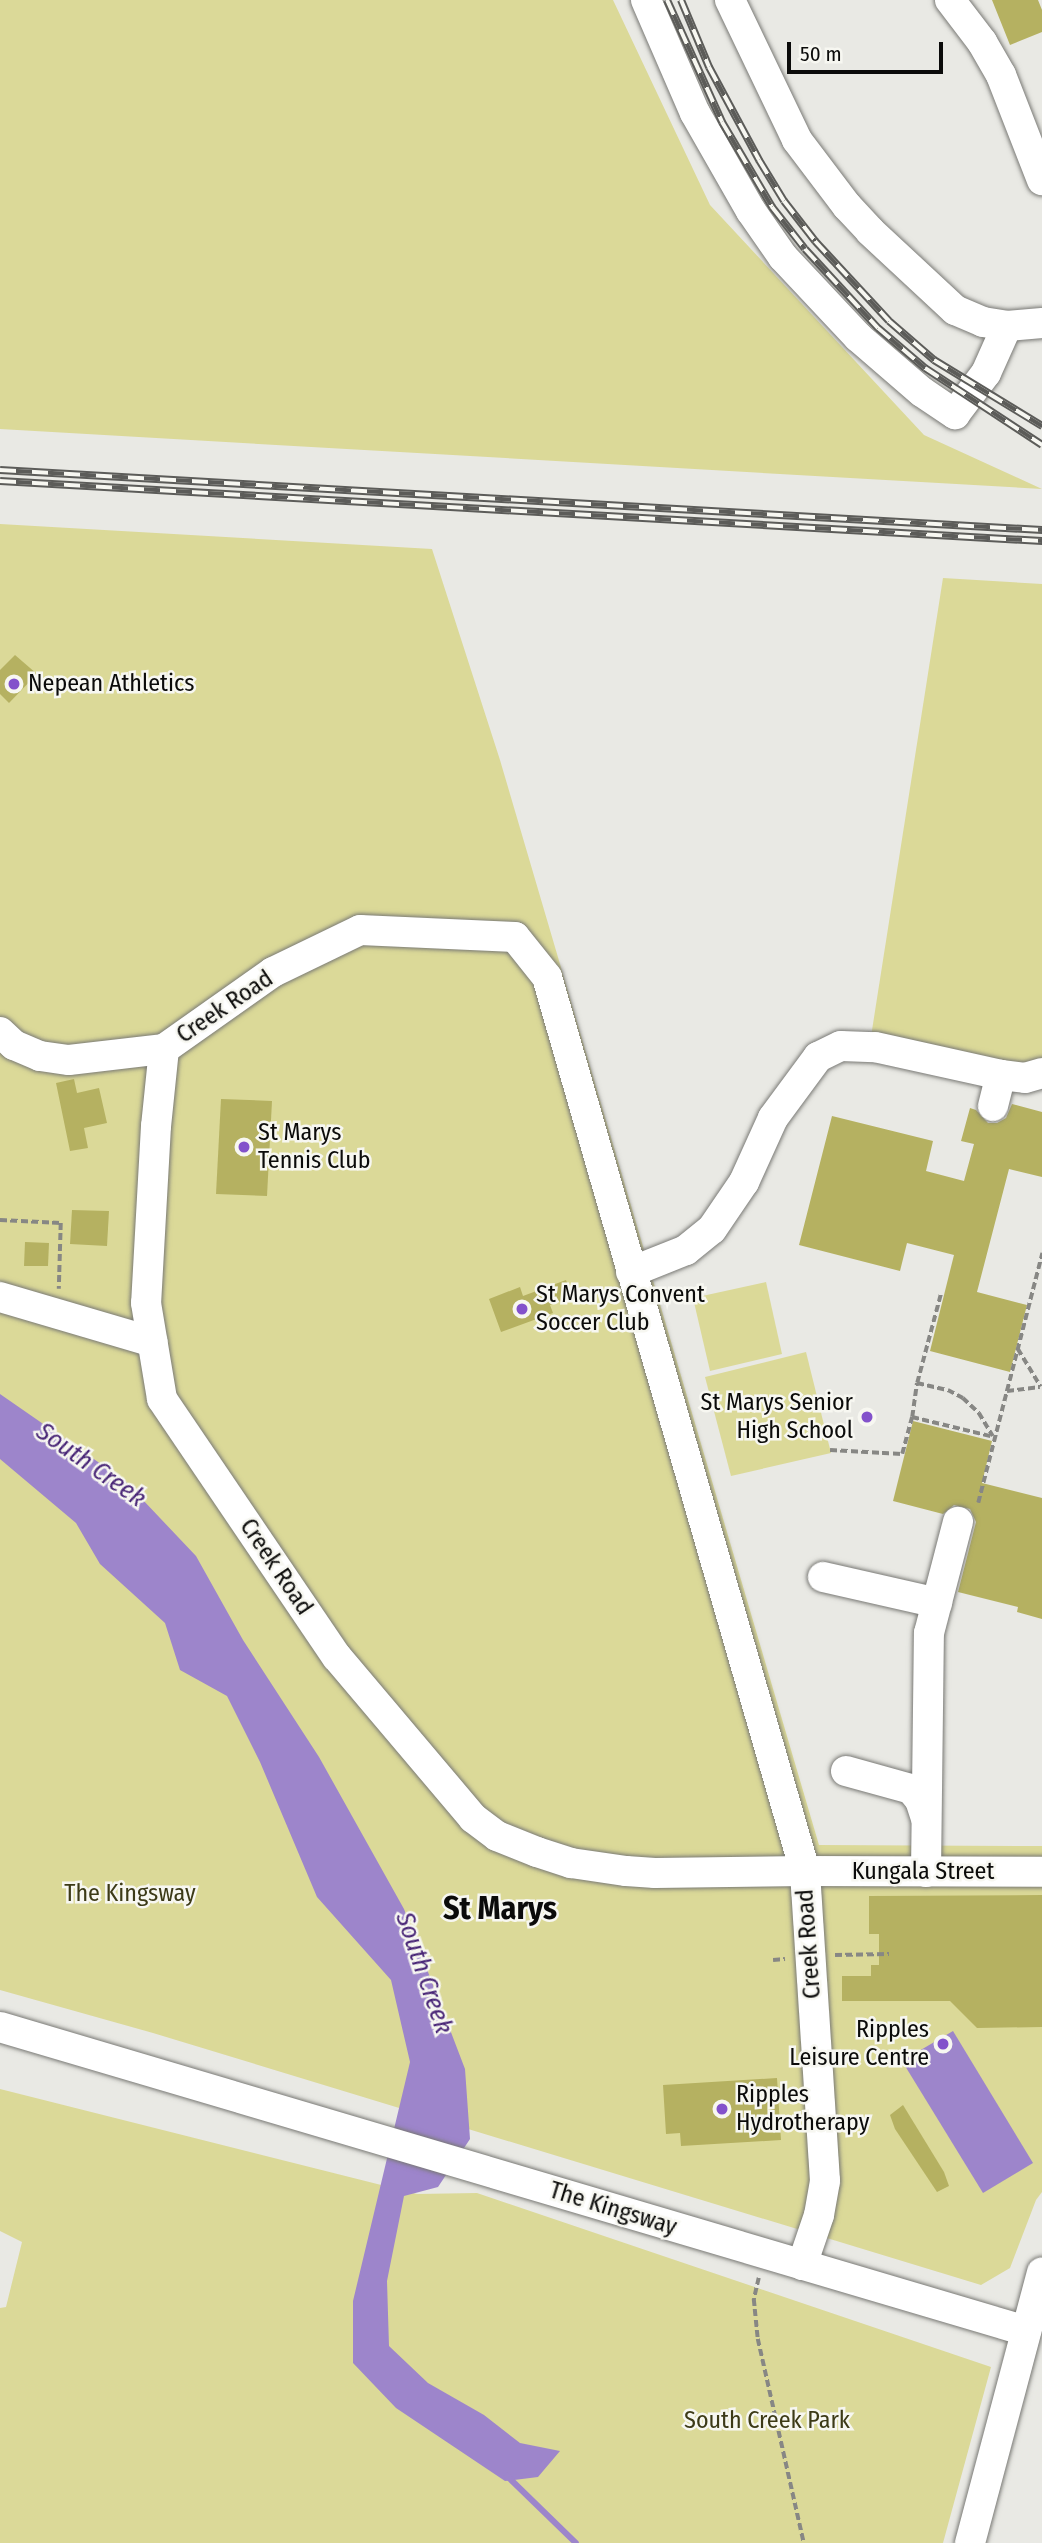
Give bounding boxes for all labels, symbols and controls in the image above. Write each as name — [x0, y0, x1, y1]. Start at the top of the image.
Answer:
scale bar — [790, 28, 946, 72]
text: 50 m — [800, 41, 842, 67]
place label: Nepean Athletics — [28, 670, 194, 698]
marker: Nepean Athletics — [6, 676, 22, 692]
street label: Creek Road — [171, 964, 279, 1050]
place label: St Marys Tennis Club — [258, 1119, 370, 1175]
marker: St Marys Tennis Club — [236, 1139, 252, 1155]
place label: St Marys Convent Soccer Club — [536, 1281, 705, 1337]
marker: St Marys Convent Soccer Club — [514, 1301, 530, 1317]
place label: St Marys Senior High School — [701, 1389, 853, 1445]
marker: St Marys Senior High School — [859, 1409, 875, 1425]
water label: South Creek — [30, 1416, 152, 1514]
street label: Creek Road — [233, 1513, 319, 1621]
street label: Kungala Street — [852, 1858, 994, 1886]
park label: The Kingsway — [64, 1880, 196, 1908]
street label: Creek Road — [791, 1888, 827, 2000]
district label: St Marys — [443, 1889, 557, 1927]
water label: South Creek — [389, 1908, 459, 2038]
place label: Ripples Leisure Centre — [789, 2016, 929, 2072]
marker: Ripples Leisure Centre — [935, 2036, 951, 2052]
place label: Ripples Hydrotherapy — [736, 2081, 869, 2137]
marker: Ripples Hydrotherapy — [714, 2101, 730, 2117]
street label: The Kingsway — [546, 2176, 680, 2242]
park label: South Creek Park — [684, 2407, 850, 2435]

